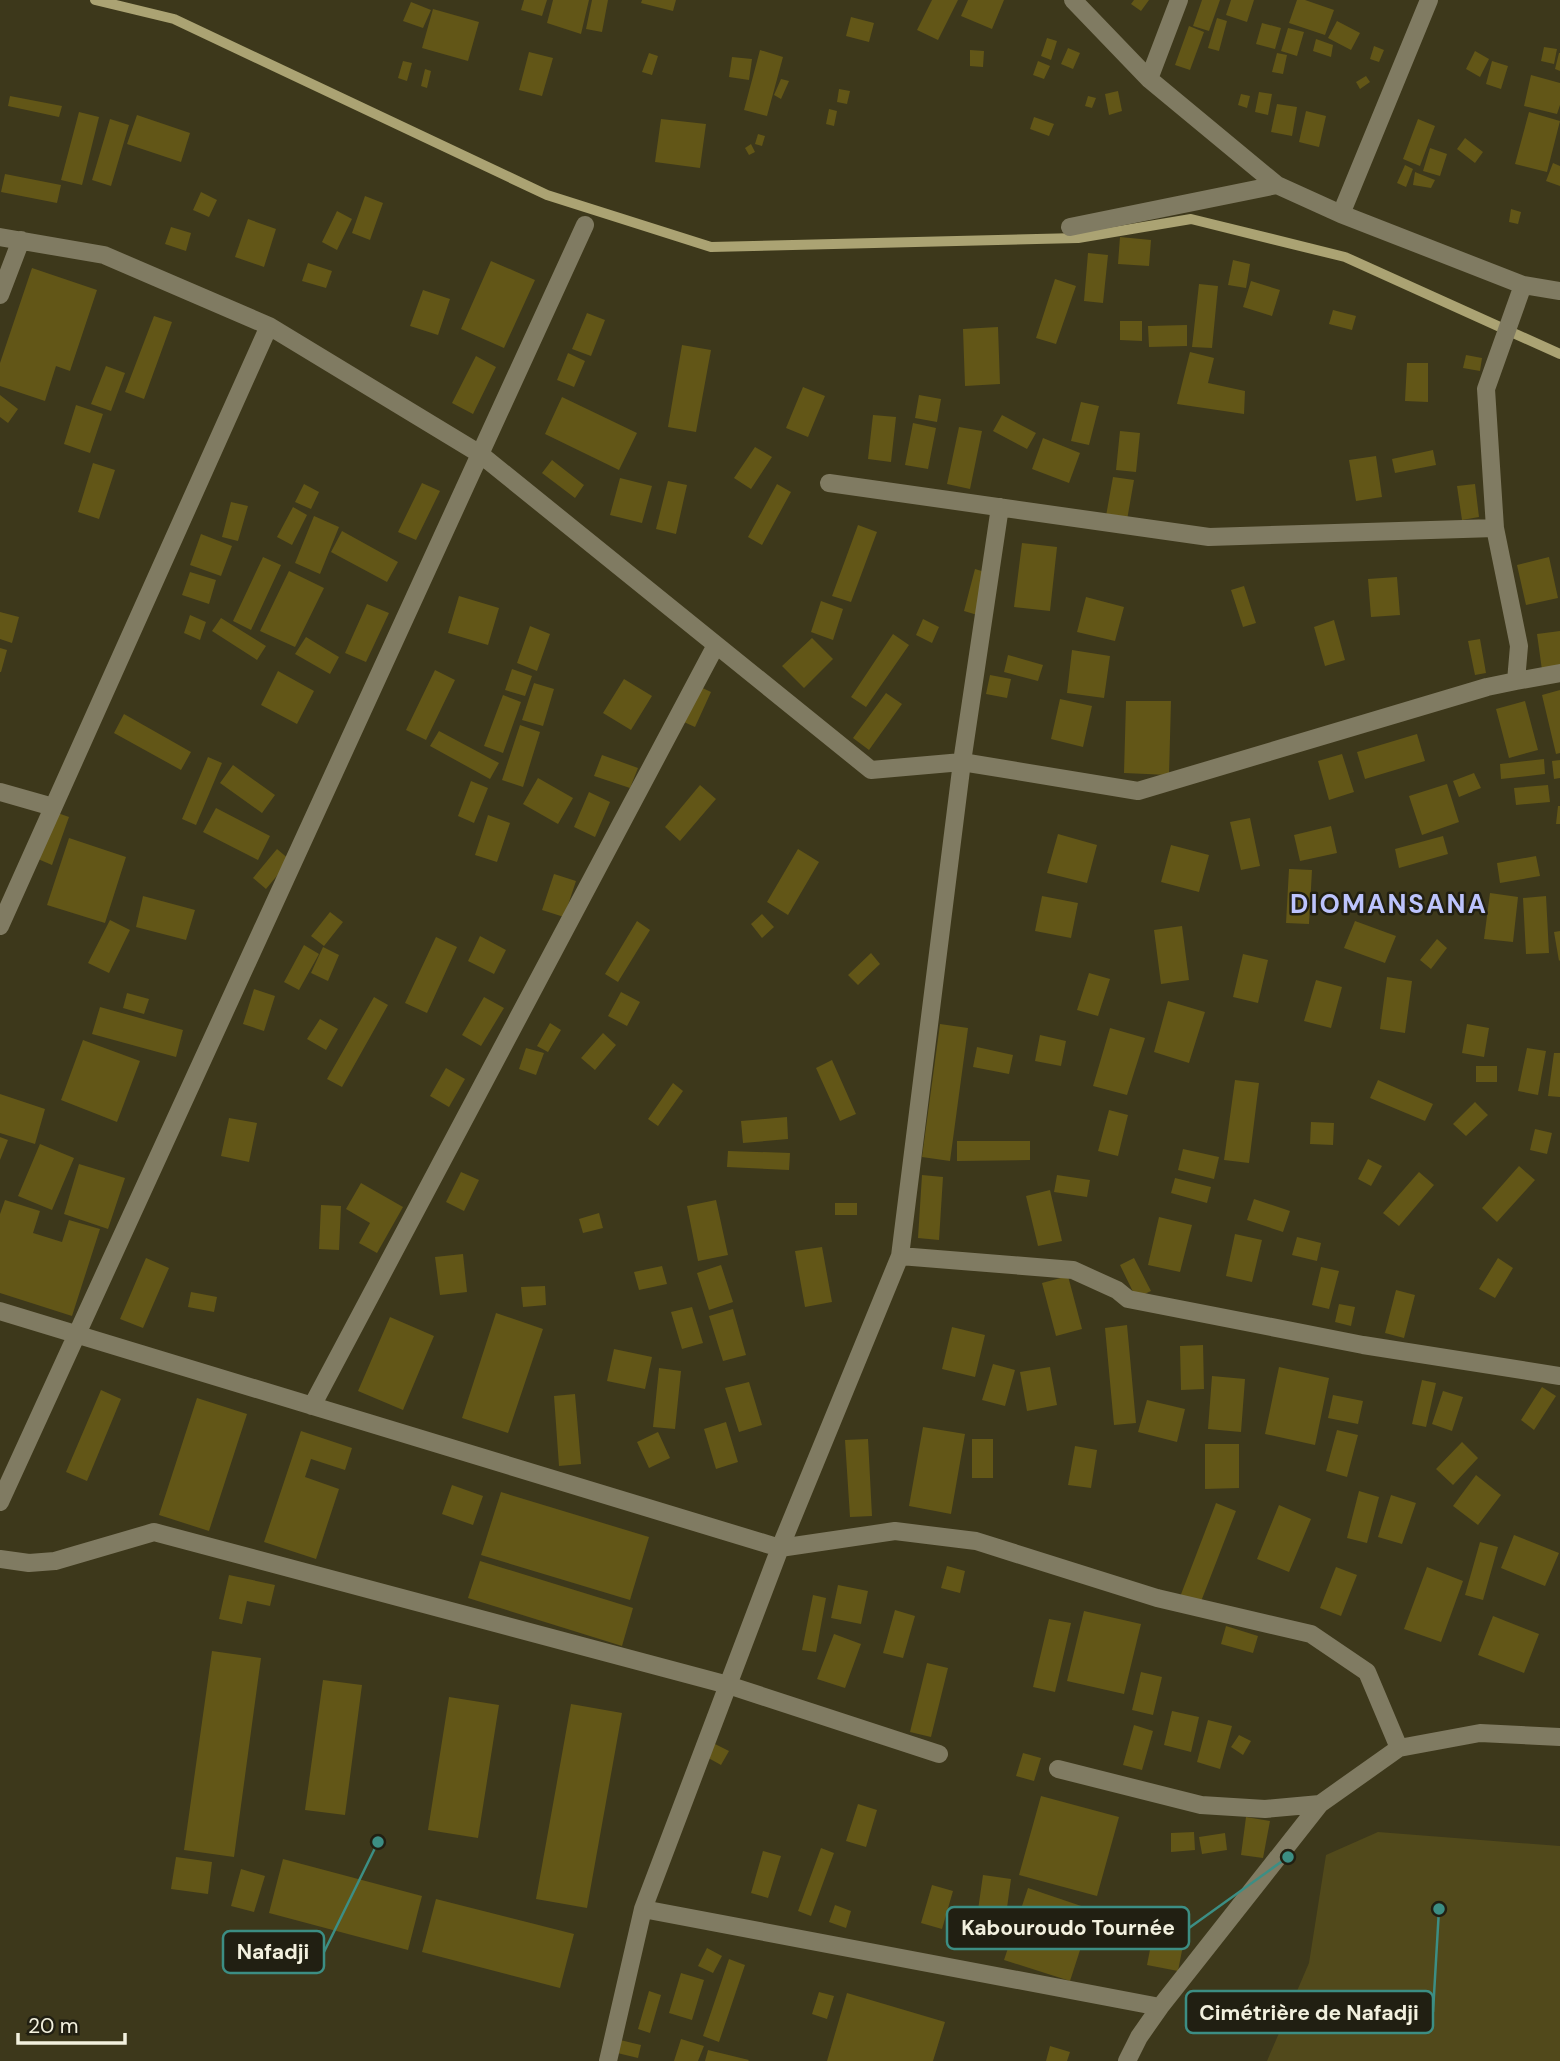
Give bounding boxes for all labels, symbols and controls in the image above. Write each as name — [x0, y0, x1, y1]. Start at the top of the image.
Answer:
district label: DIOMANSANA — [1290, 887, 1488, 921]
callout: Kabouroudo Tournée — [947, 1907, 1189, 1949]
text: Kabouroudo Tournée — [961, 1914, 1175, 1942]
callout: Nafadji — [223, 1931, 324, 1973]
text: Nafadji — [237, 1938, 309, 1966]
callout: Cimétrière de Nafadji — [1186, 1991, 1433, 2033]
text: Cimétrière de Nafadji — [1199, 1999, 1419, 2027]
scale bar — [18, 2002, 124, 2046]
text: 20 m — [28, 2012, 79, 2040]

